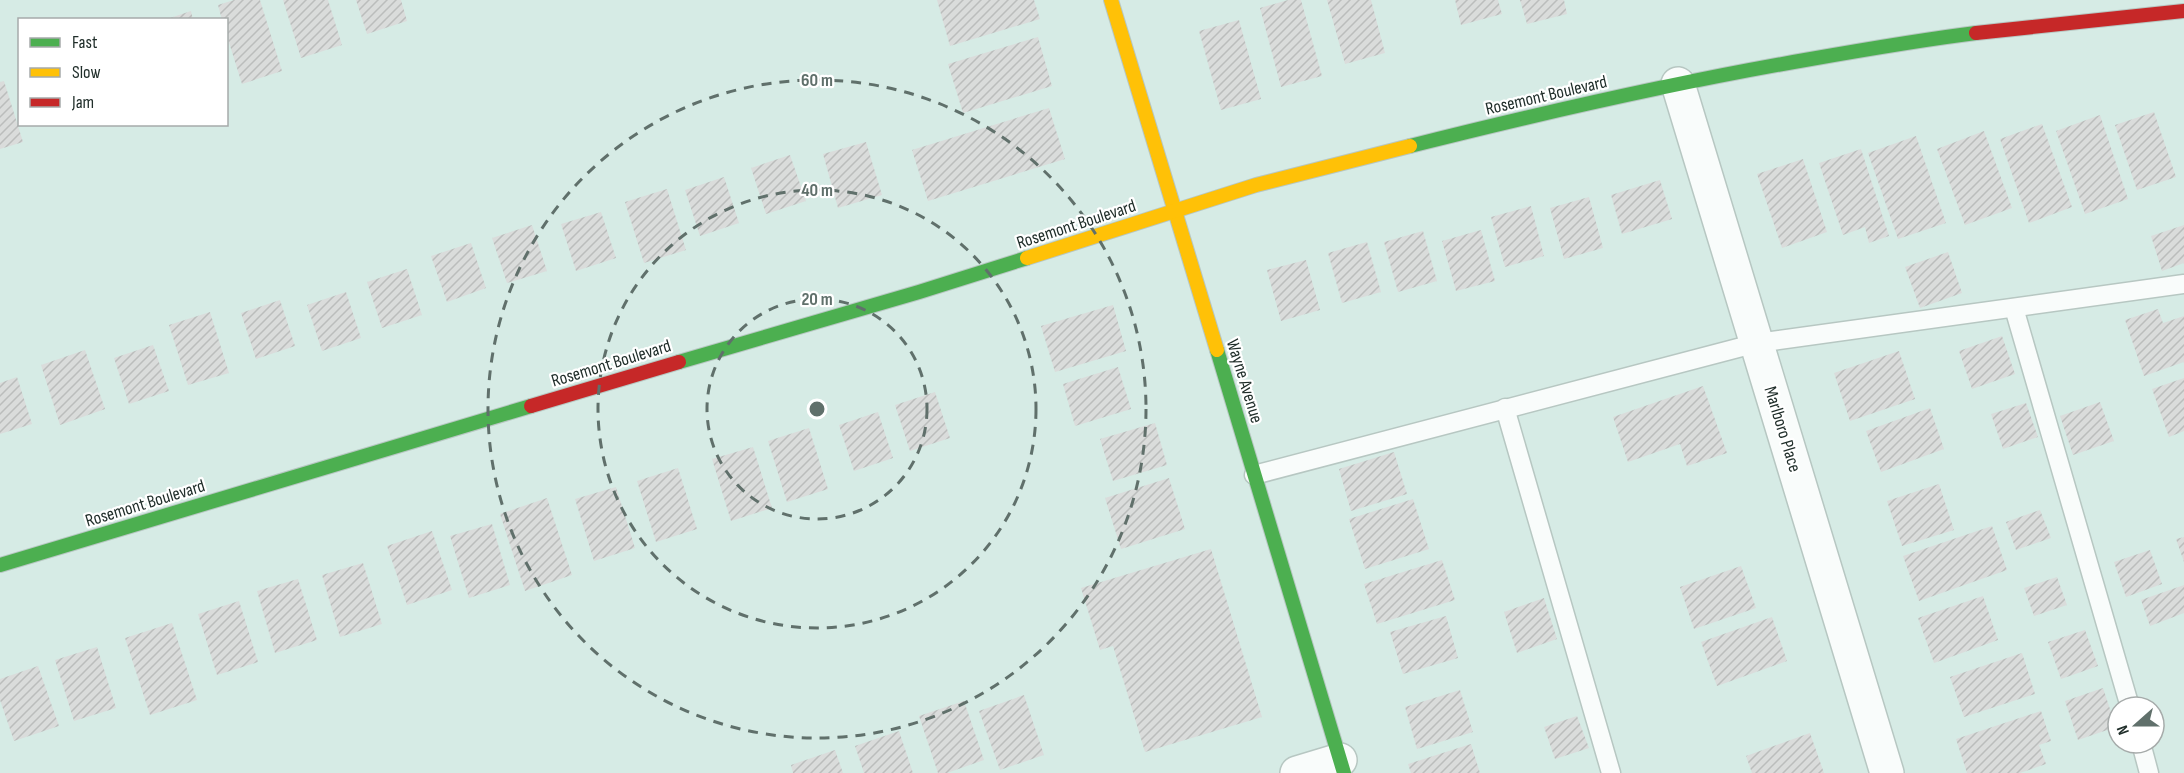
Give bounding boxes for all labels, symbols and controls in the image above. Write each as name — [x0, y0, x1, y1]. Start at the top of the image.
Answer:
legend — [18, 18, 228, 126]
text: Fast — [72, 32, 98, 53]
text: Slow — [72, 62, 101, 83]
text: 60 m — [801, 70, 833, 91]
street label: Rosemont Boulevard — [1483, 71, 1609, 120]
text: Jam — [71, 92, 94, 113]
text: 40 m — [801, 180, 833, 201]
street label: Rosemont Boulevard — [1014, 195, 1138, 254]
text: 20 m — [801, 289, 833, 310]
street label: Rosemont Boulevard — [549, 335, 673, 392]
street label: Wayne Avenue — [1222, 337, 1267, 426]
street label: Marlboro Place — [1760, 384, 1806, 475]
centre of rings — [807, 399, 827, 419]
street label: Rosemont Boulevard — [83, 475, 207, 532]
north arrow — [2106, 695, 2166, 755]
text: N — [2113, 722, 2134, 737]

